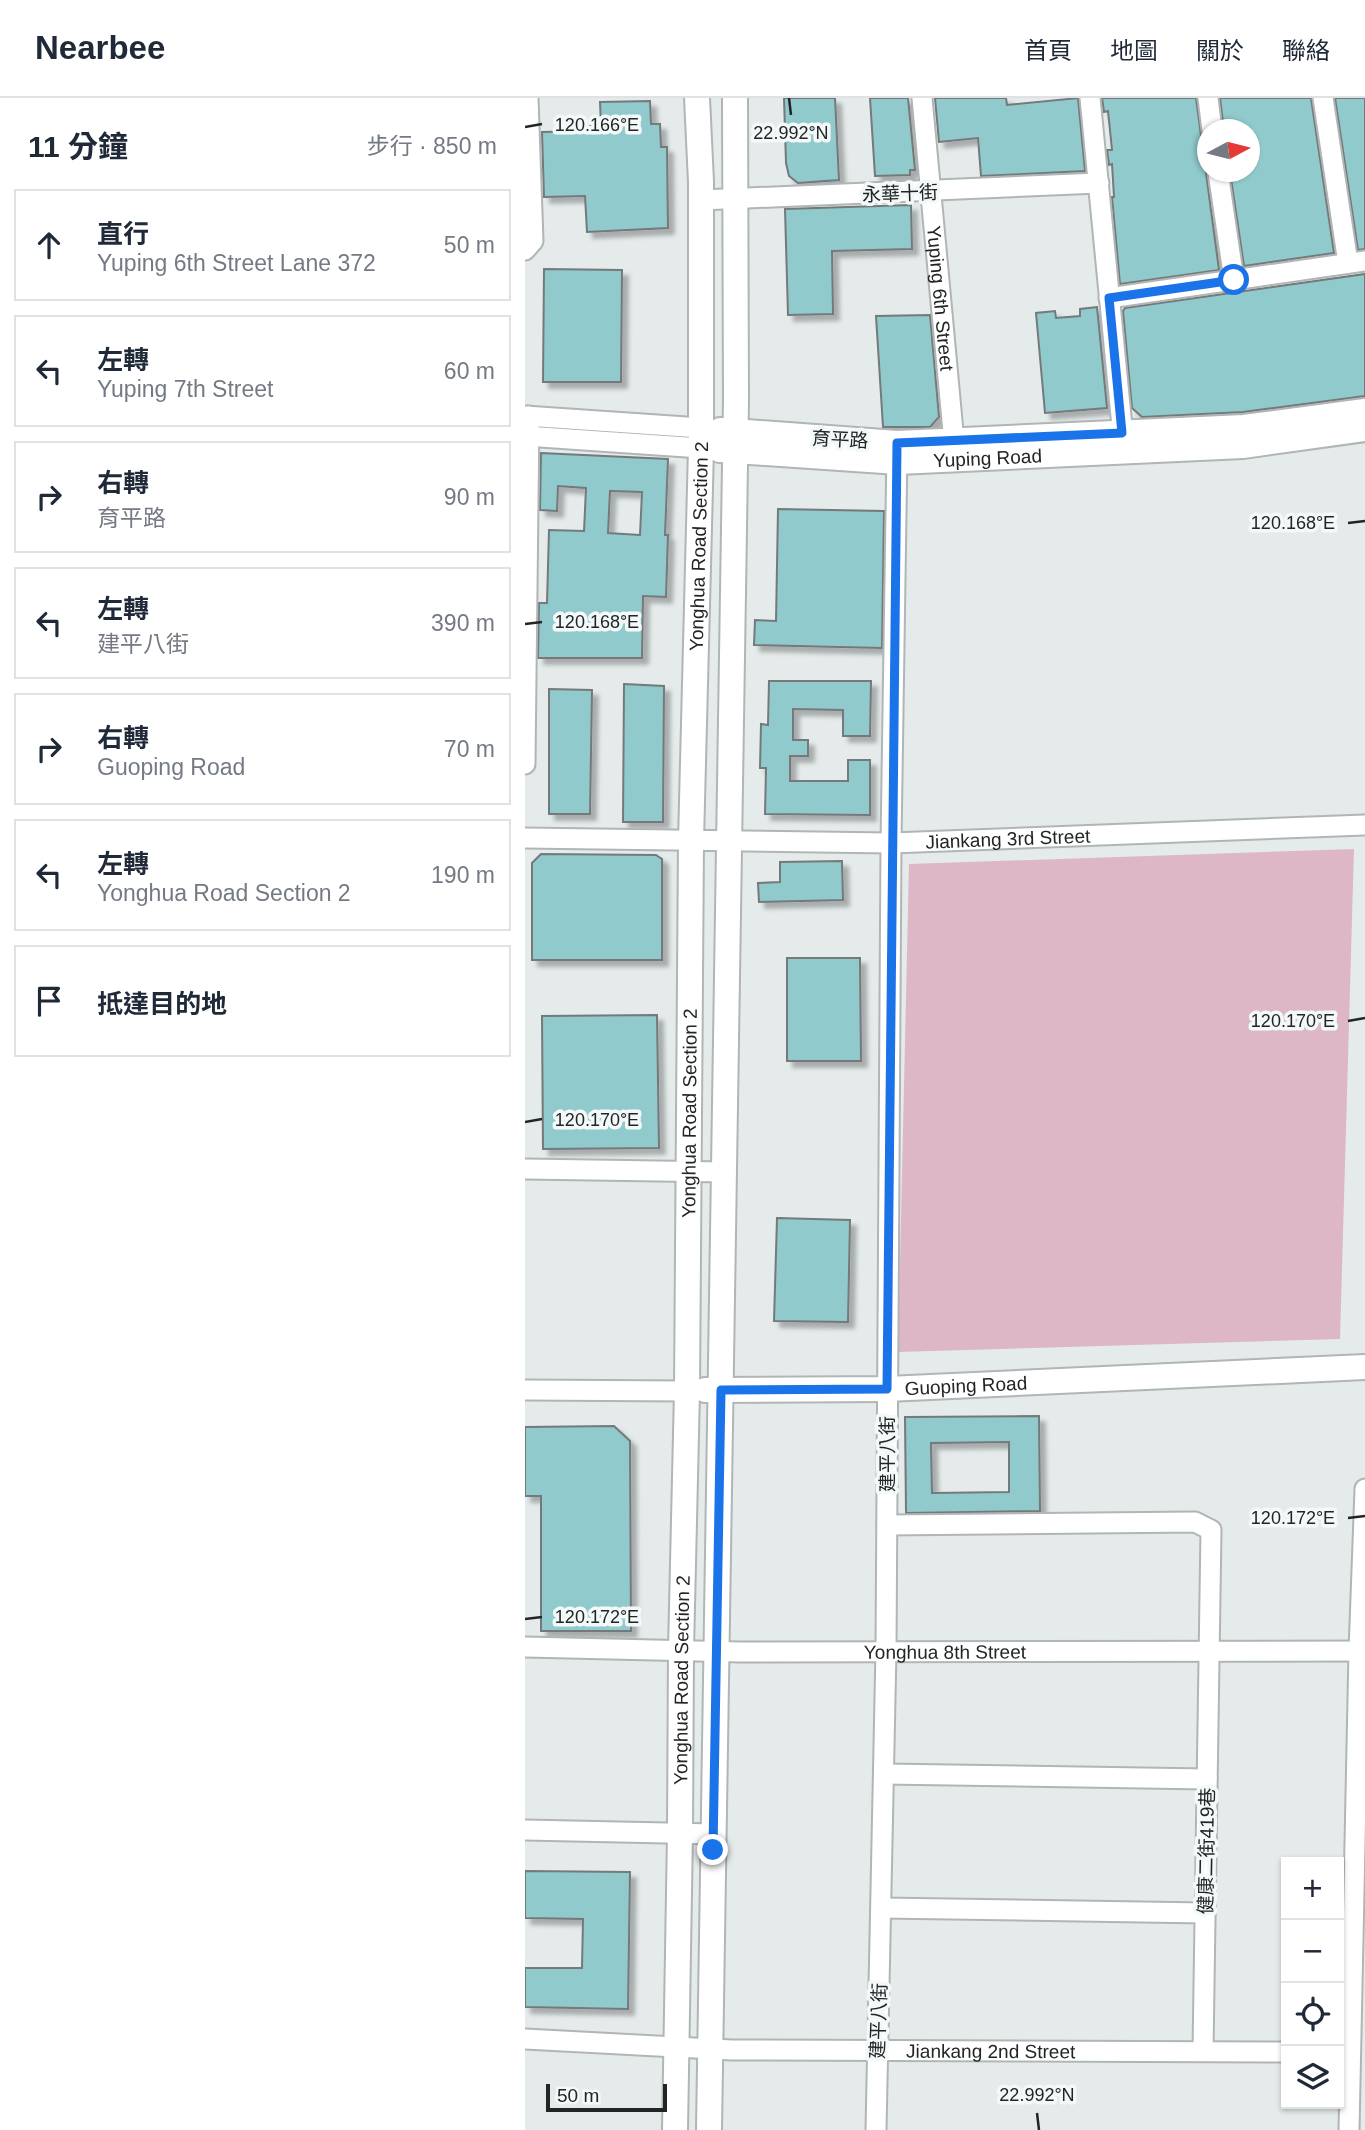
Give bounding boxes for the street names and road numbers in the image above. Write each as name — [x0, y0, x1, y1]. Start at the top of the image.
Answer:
street label: 永華十街 — [862, 182, 938, 205]
street label: Yuping 6th Street — [923, 225, 957, 373]
street label: 育平路 — [811, 428, 869, 451]
street label: Yonghua Road Section 2 — [686, 441, 712, 651]
street label: Yuping Road — [933, 445, 1042, 471]
street label: Jiankang 3rd Street — [925, 825, 1091, 853]
street label: Yonghua Road Section 2 — [678, 1008, 701, 1218]
street label: Guoping Road — [904, 1373, 1028, 1399]
street label: 建平八街 — [877, 1416, 898, 1492]
street label: Yonghua Road Section 2 — [670, 1575, 694, 1785]
street label: Yonghua 8th Street — [864, 1642, 1027, 1663]
street label: 健康二街419巷 — [1195, 1787, 1218, 1915]
street label: 建平八街 — [867, 1983, 890, 2059]
street label: Jiankang 2nd Street — [906, 2041, 1076, 2062]

